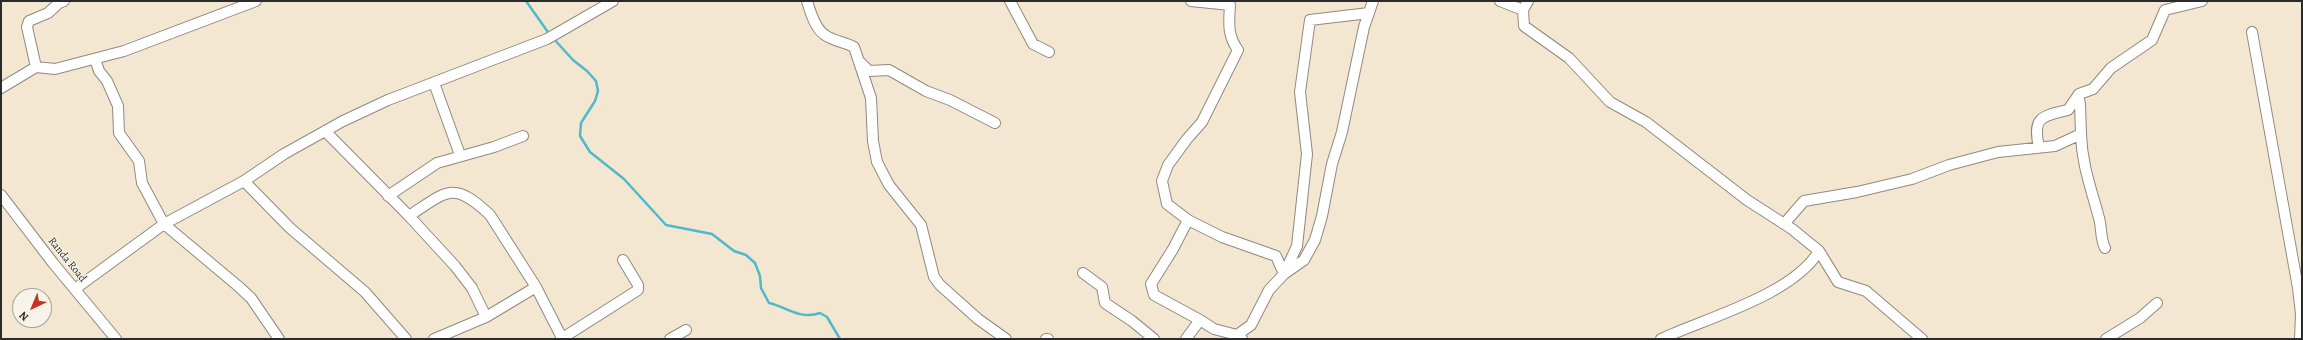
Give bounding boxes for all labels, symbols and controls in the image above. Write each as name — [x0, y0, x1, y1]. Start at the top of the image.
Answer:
street label: Randa Road — [45, 235, 89, 285]
north arrow — [12, 288, 52, 328]
text: N — [16, 308, 32, 324]

